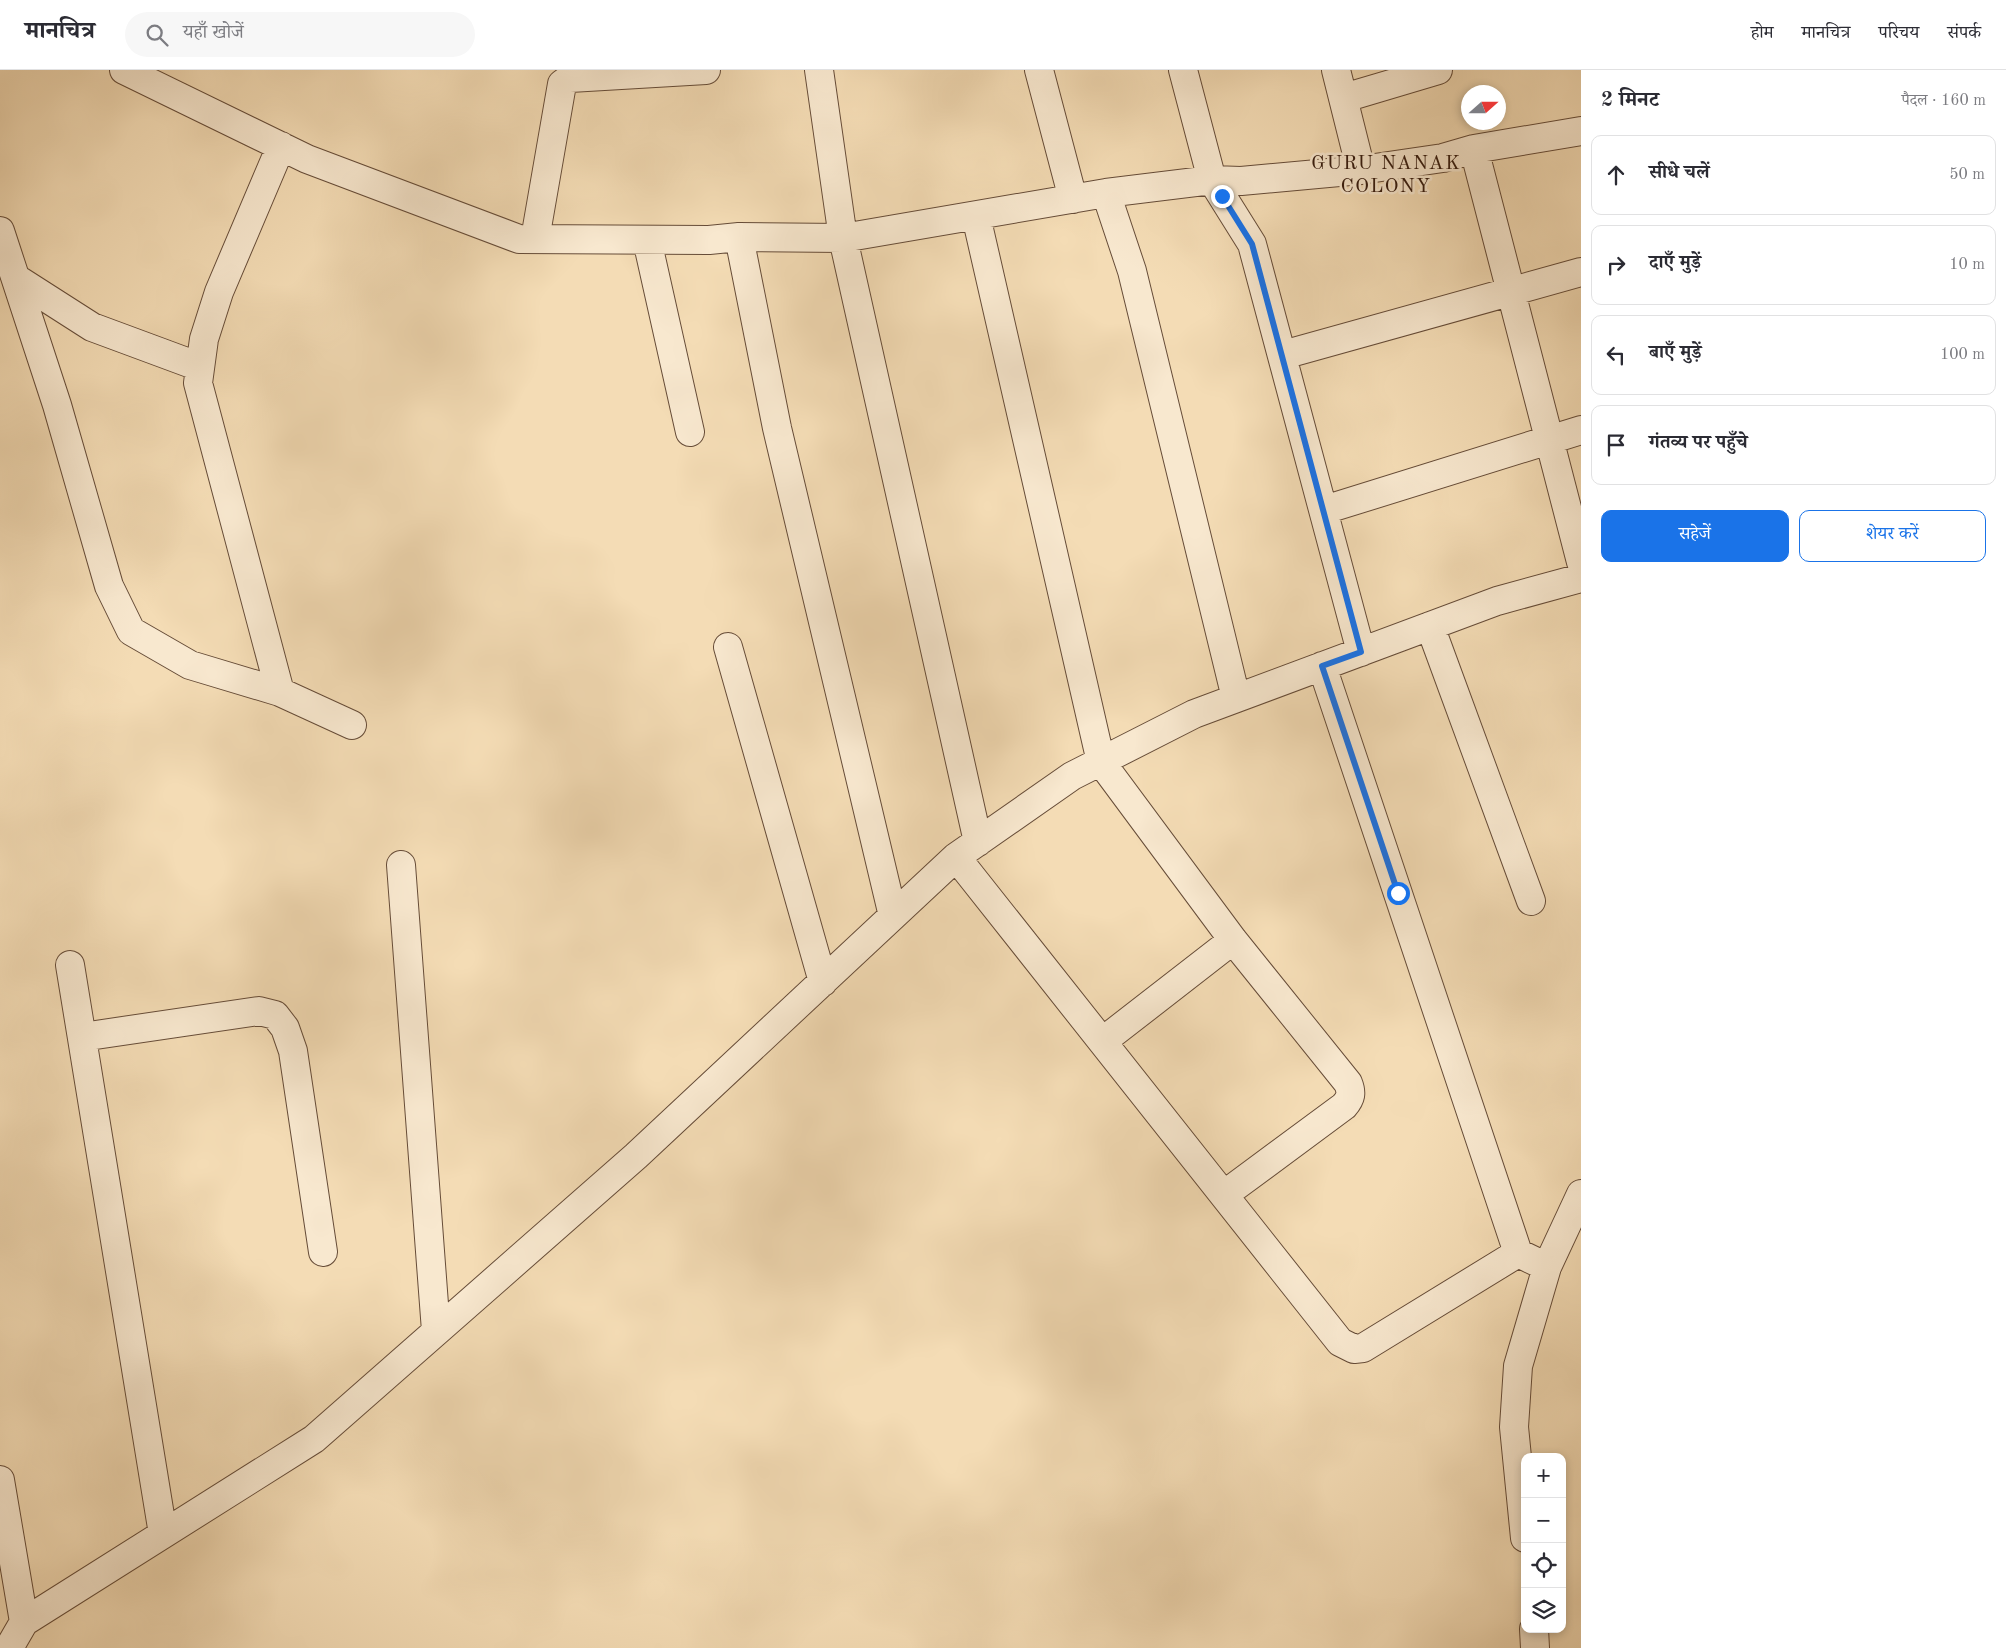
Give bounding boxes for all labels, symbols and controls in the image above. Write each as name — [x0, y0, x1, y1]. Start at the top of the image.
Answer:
search box — [125, 12, 475, 57]
text: मानचित्र — [25, 20, 95, 44]
icon: search — [143, 21, 171, 49]
text: यहाँ खोजें — [183, 24, 244, 43]
text: होम — [1751, 24, 1774, 42]
text: मानचित्र — [1802, 24, 1850, 42]
text: परिचय — [1878, 24, 1919, 42]
text: संपर्क — [1947, 24, 1981, 42]
north arrow — [1461, 85, 1506, 130]
text: 2 मिनट — [1601, 90, 1659, 111]
text: पैदल · 160 m — [1901, 93, 1986, 109]
district label: GURU NANAK COLONY — [1311, 154, 1461, 197]
icon: ahead — [1602, 161, 1630, 189]
text: सीधे चलें — [1649, 164, 1709, 183]
text: 50 m — [1949, 167, 1985, 183]
route end — [1211, 185, 1234, 208]
icon: right — [1602, 251, 1630, 279]
text: दाएँ मुड़ें — [1649, 254, 1701, 273]
text: 10 m — [1949, 257, 1985, 273]
icon: left — [1602, 341, 1630, 369]
text: बाएँ मुड़ें — [1649, 344, 1701, 363]
text: 100 m — [1940, 347, 1985, 363]
icon: arrive — [1602, 431, 1630, 459]
text: गंतव्य पर पहुँचे — [1649, 434, 1748, 453]
button: सहेजें — [1601, 510, 1789, 562]
button: शेयर करें — [1799, 510, 1986, 562]
route start — [1387, 882, 1410, 905]
map controls — [1521, 1453, 1566, 1633]
button: + — [1521, 1453, 1566, 1498]
button: − — [1521, 1498, 1566, 1543]
button: locate — [1521, 1543, 1566, 1588]
button: layers — [1521, 1588, 1566, 1633]

